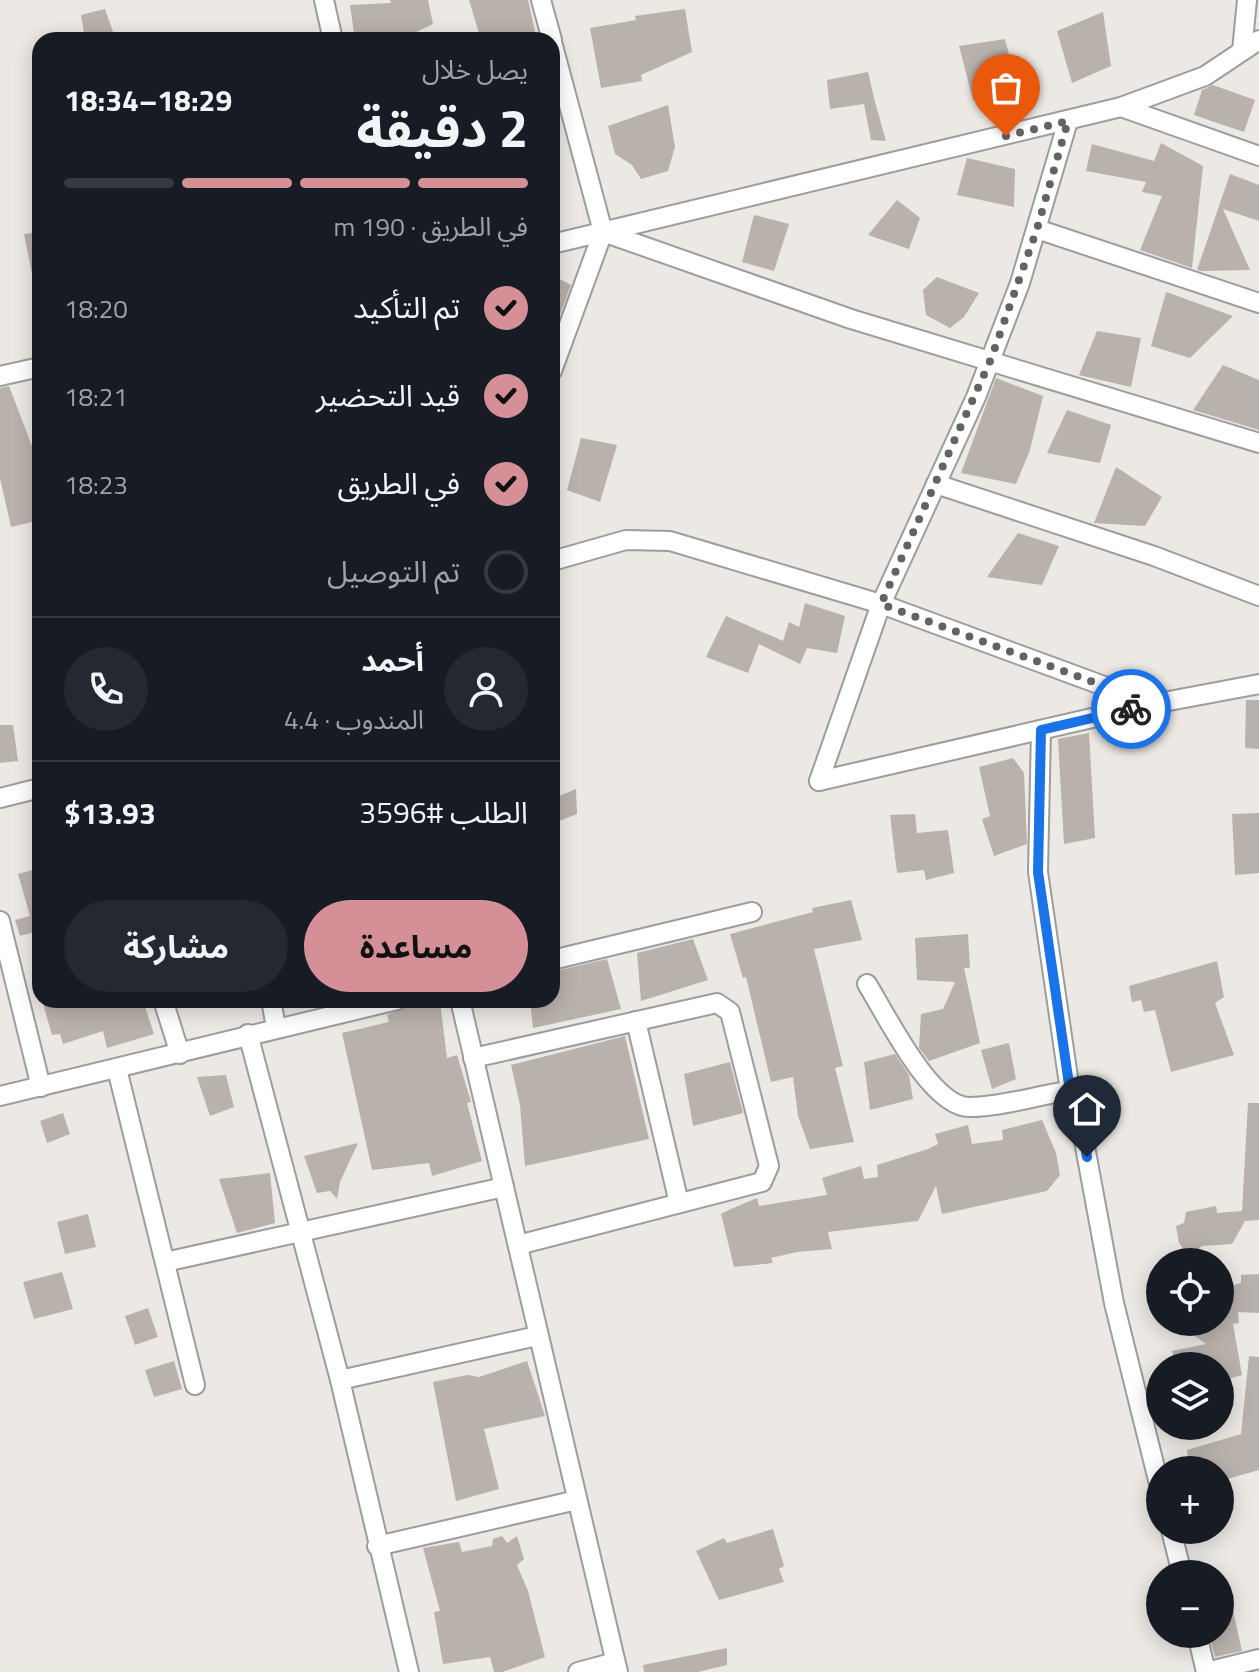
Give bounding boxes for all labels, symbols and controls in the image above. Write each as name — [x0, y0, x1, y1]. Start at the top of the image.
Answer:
text: يصل خلال — [422, 50, 528, 89]
pin — [972, 54, 1040, 136]
icon: bag — [984, 66, 1028, 110]
text: 18:29–18:34 — [64, 77, 232, 123]
text: 2 دقيقة — [357, 88, 528, 167]
text: في الطريق · 190 m — [334, 207, 528, 246]
text: تم التأكيد — [353, 284, 460, 330]
icon: check — [484, 286, 528, 330]
text: 18:20 — [64, 289, 128, 328]
text: قيد التحضير — [316, 372, 460, 418]
icon: check — [484, 374, 528, 418]
text: 18:21 — [64, 377, 128, 416]
text: في الطريق — [337, 460, 460, 506]
icon: check — [484, 462, 528, 506]
text: 18:23 — [64, 465, 128, 504]
text: تم التوصيل — [327, 548, 460, 594]
text: أحمد — [361, 637, 424, 683]
button: phone — [64, 647, 148, 731]
button: person — [444, 647, 528, 731]
courier — [1091, 669, 1171, 749]
icon: bike — [1109, 687, 1153, 731]
text: المندوب · 4.4 — [284, 700, 424, 739]
text: الطلب #3596 — [359, 789, 528, 835]
text: $13.93 — [64, 790, 156, 836]
button: مشاركة — [64, 900, 288, 992]
button: مساعدة — [304, 900, 528, 992]
pin — [1053, 1075, 1121, 1157]
icon: home — [1065, 1087, 1109, 1131]
map controls — [1146, 1248, 1234, 1648]
button: locate — [1146, 1248, 1234, 1336]
button: layers — [1146, 1352, 1234, 1440]
button: + — [1146, 1456, 1234, 1544]
button: − — [1146, 1560, 1234, 1648]

